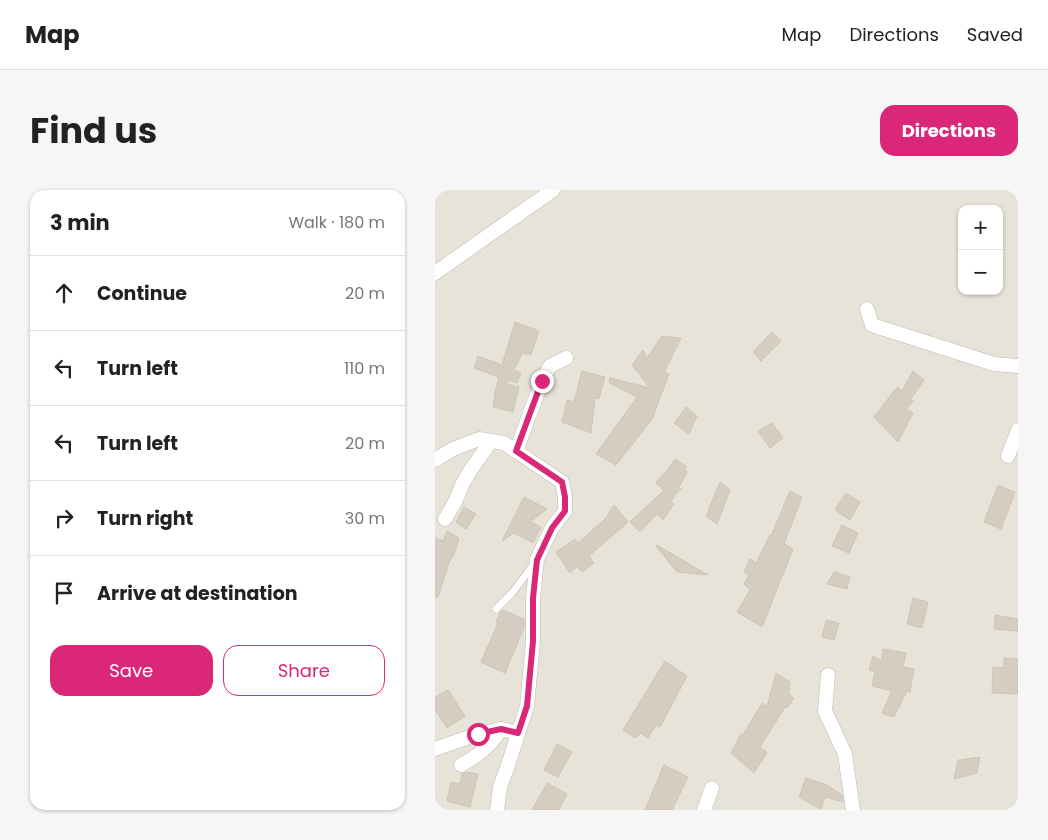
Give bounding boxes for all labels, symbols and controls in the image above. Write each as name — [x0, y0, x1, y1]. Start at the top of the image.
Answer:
text: Map — [25, 18, 80, 51]
text: Map — [782, 22, 821, 47]
text: Directions — [849, 22, 939, 47]
text: Saved — [967, 22, 1023, 47]
button: Directions — [880, 105, 1018, 156]
text: Find us — [30, 106, 157, 155]
map controls — [958, 205, 1003, 295]
button: + — [958, 205, 1003, 250]
text: 3 min — [50, 208, 110, 237]
text: Walk · 180 m — [288, 211, 385, 234]
button: − — [958, 250, 1003, 295]
icon: ahead — [50, 279, 78, 307]
text: Continue — [97, 280, 187, 307]
text: 20 m — [345, 282, 385, 305]
icon: left — [50, 354, 78, 382]
text: Turn left — [97, 355, 178, 382]
text: 110 m — [344, 357, 385, 380]
route end — [531, 370, 554, 393]
icon: left — [50, 429, 78, 457]
text: Turn left — [97, 430, 178, 457]
text: 20 m — [345, 432, 385, 455]
icon: right — [50, 504, 78, 532]
text: Turn right — [97, 505, 193, 532]
text: 30 m — [345, 507, 385, 530]
icon: arrive — [50, 579, 78, 607]
text: Arrive at destination — [97, 580, 298, 607]
button: Save — [50, 645, 213, 696]
button: Share — [223, 645, 385, 696]
route start — [467, 723, 490, 746]

